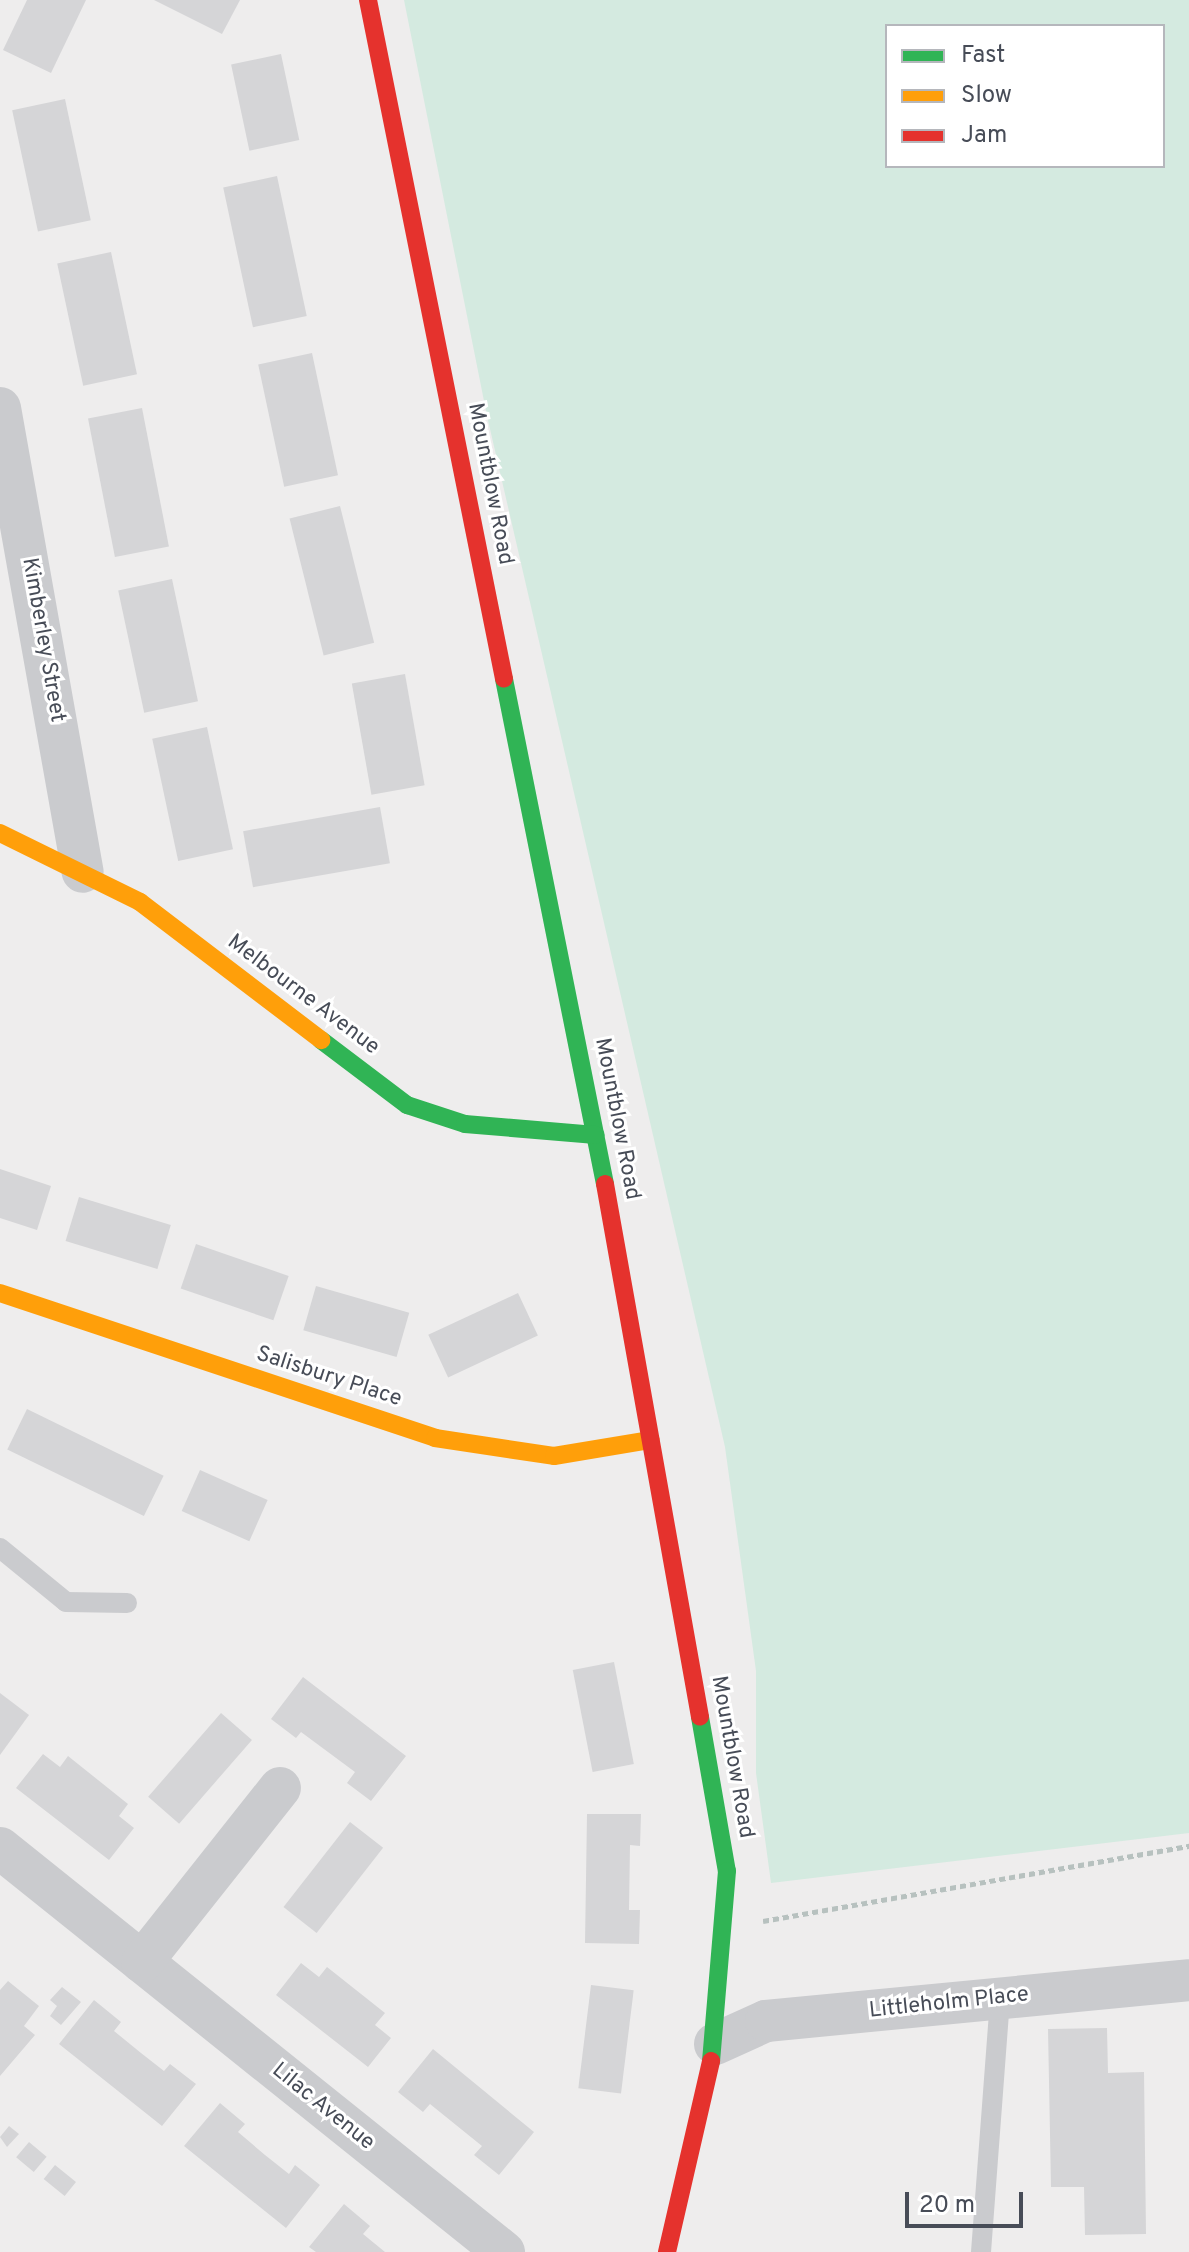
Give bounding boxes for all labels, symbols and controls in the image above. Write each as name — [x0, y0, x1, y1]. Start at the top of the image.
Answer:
legend — [885, 24, 1165, 168]
text: Fast — [961, 41, 1005, 71]
text: Slow — [961, 81, 1012, 111]
text: Jam — [961, 121, 1007, 151]
street label: Mountblow Road — [461, 401, 519, 567]
street label: Kimberley Street — [16, 556, 70, 724]
street label: Melbourne Avenue — [221, 929, 385, 1061]
street label: Mountblow Road — [588, 1036, 646, 1202]
street label: Salisbury Place — [253, 1341, 405, 1413]
street label: Mountblow Road — [705, 1674, 759, 1840]
street label: Littleholm Place — [868, 1981, 1030, 2025]
street label: Lilac Avenue — [266, 2057, 380, 2157]
scale bar — [909, 2176, 1027, 2226]
text: 20 m — [919, 2191, 975, 2221]

